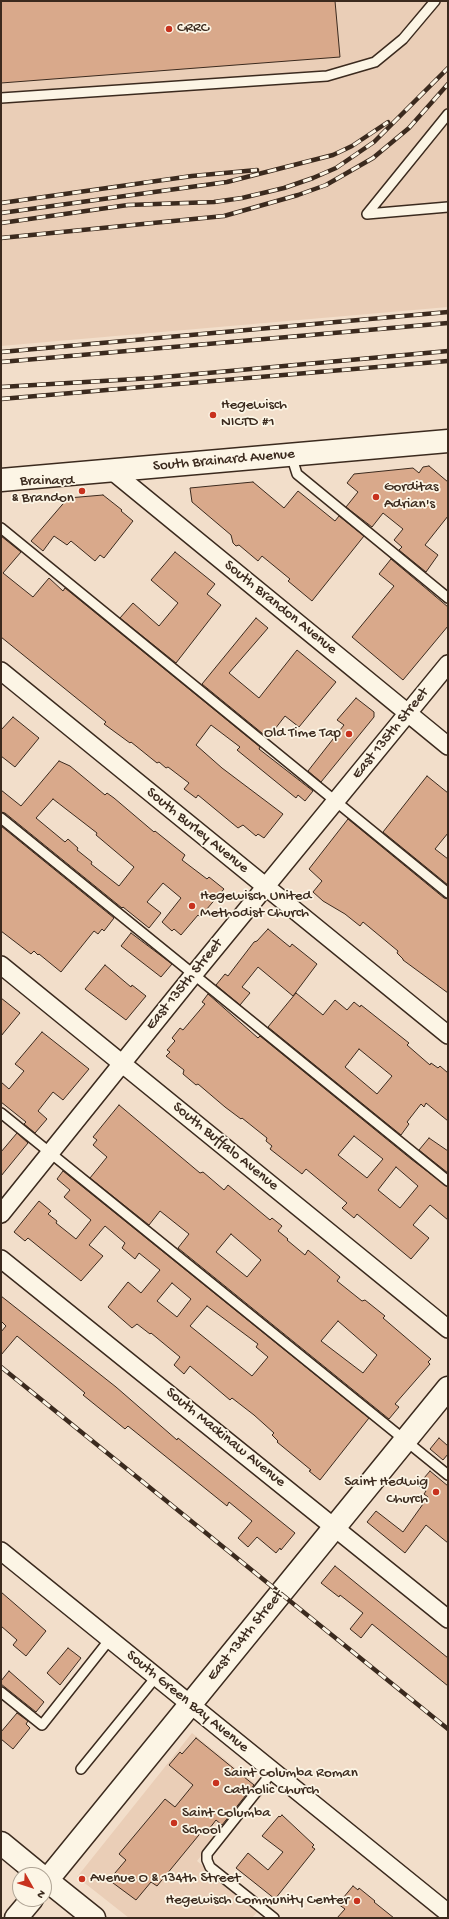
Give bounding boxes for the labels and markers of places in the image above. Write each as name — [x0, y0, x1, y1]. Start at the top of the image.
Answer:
place label: CRRC — [177, 20, 209, 38]
marker: CRRC — [164, 24, 174, 34]
place label: Hegewisch NICTD #1 — [221, 397, 287, 432]
marker: Hegewisch NICTD #1 — [208, 410, 218, 420]
place label: Brainard & Brandon — [11, 473, 74, 508]
place label: Gorditas Adrian's — [384, 479, 439, 514]
marker: Brainard & Brandon — [77, 486, 87, 496]
marker: Gorditas Adrian's — [371, 492, 381, 502]
place label: Old Time Tap — [264, 725, 341, 743]
marker: Old Time Tap — [344, 729, 354, 739]
place label: Hegewisch United Methodist Church — [200, 888, 311, 923]
marker: Hegewisch United Methodist Church — [187, 901, 197, 911]
place label: Saint Hedwig Church — [344, 1474, 428, 1509]
marker: Saint Hedwig Church — [431, 1487, 441, 1497]
place label: Saint Columba Roman Catholic Church — [224, 1765, 358, 1800]
marker: Saint Columba Roman Catholic Church — [211, 1778, 221, 1788]
place label: Saint Columba School — [182, 1805, 270, 1840]
marker: Saint Columba School — [169, 1818, 179, 1828]
place label: Avenue O & 134th Street — [90, 1870, 240, 1888]
marker: Avenue O & 134th Street — [77, 1874, 87, 1884]
place label: Hegewisch Community Center — [165, 1892, 349, 1910]
marker: Hegewisch Community Center — [352, 1896, 362, 1906]

